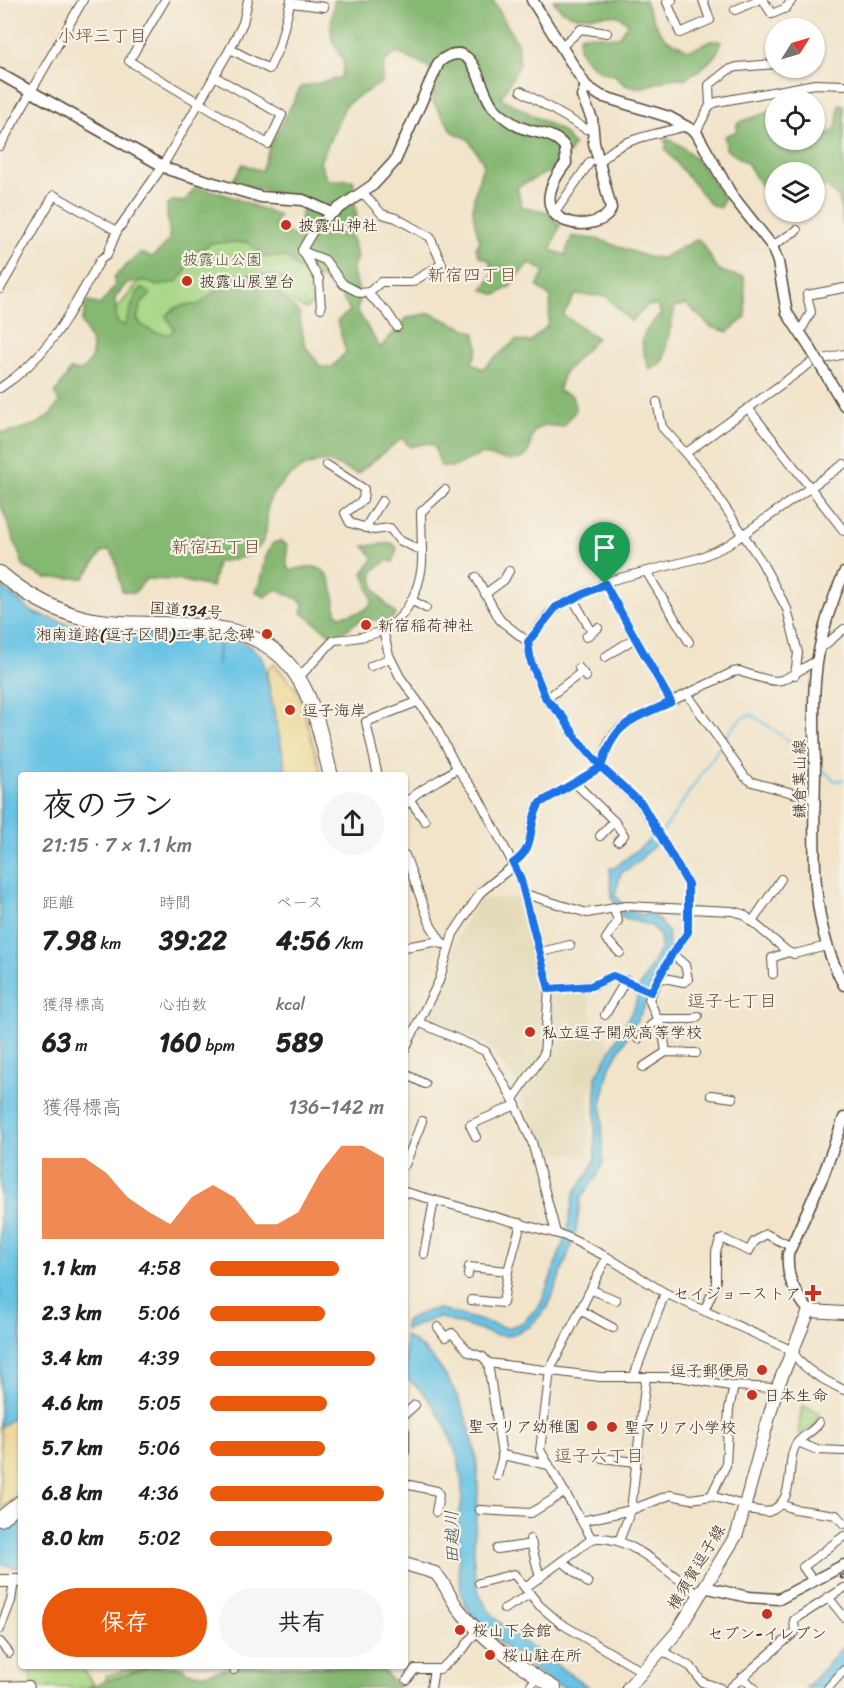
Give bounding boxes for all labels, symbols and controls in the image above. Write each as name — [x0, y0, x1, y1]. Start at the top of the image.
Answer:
north arrow — [765, 18, 825, 78]
map controls — [765, 18, 825, 222]
district label: 小坪三丁目 — [57, 20, 147, 52]
button: locate — [765, 90, 825, 150]
button: layers — [765, 162, 825, 222]
place label: 披露山神社 — [298, 211, 378, 240]
marker: 披露山神社 — [279, 218, 293, 232]
park label: 披露山公園 — [182, 245, 262, 274]
district label: 新宿四丁目 — [427, 259, 517, 291]
place label: 披露山展望台 — [199, 267, 295, 296]
marker: 披露山展望台 — [180, 274, 194, 288]
pin — [579, 522, 630, 584]
district label: 新宿五丁目 — [171, 531, 261, 563]
icon: arrive — [588, 531, 621, 564]
street label: 国道134号 — [148, 593, 224, 627]
place label: 新宿稲荷神社 — [378, 611, 474, 640]
marker: 新宿稲荷神社 — [359, 618, 373, 632]
place label: 湘南道路(逗子区間)工事記念碑 — [36, 620, 255, 649]
marker: 湘南道路(逗子区間)工事記念碑 — [260, 627, 274, 641]
place label: 逗子海岸 — [302, 696, 366, 725]
marker: 逗子海岸 — [283, 703, 297, 717]
street label: 鎌倉葉山線 — [785, 739, 814, 819]
text: 夜のラン — [42, 776, 174, 834]
button: share — [321, 792, 384, 855]
text: 21:15 · 7 × 1.1 km — [42, 828, 192, 863]
text: 距離 — [42, 888, 74, 917]
text: 時間 — [159, 888, 191, 917]
text: ペース — [276, 888, 323, 917]
text: 7.98 — [42, 917, 96, 963]
text: 39:22 — [159, 917, 227, 963]
text: 4:56 — [276, 917, 331, 963]
text: km — [96, 929, 121, 958]
text: /km — [331, 929, 364, 958]
district label: 逗子七丁目 — [687, 985, 777, 1017]
text: 獲得標高 — [42, 990, 106, 1019]
text: 心拍数 — [159, 990, 207, 1019]
text: kcal — [276, 990, 305, 1019]
place label: 私立逗子開成高等学校 — [542, 1018, 702, 1047]
text: 63 — [42, 1019, 71, 1065]
text: 160 — [159, 1019, 201, 1065]
text: 589 — [276, 1019, 324, 1065]
marker: 私立逗子開成高等学校 — [523, 1025, 537, 1039]
text: m — [71, 1031, 88, 1060]
text: bpm — [201, 1031, 235, 1060]
text: 獲得標高 — [42, 1090, 122, 1125]
text: 136–142 m — [289, 1090, 384, 1125]
text: 1.1 km — [42, 1251, 96, 1286]
text: 4:58 — [138, 1251, 181, 1286]
place label: セイジョーストア — [673, 1279, 801, 1308]
marker: セイジョーストア — [806, 1286, 820, 1300]
text: 2.3 km — [42, 1296, 102, 1331]
text: 5:06 — [138, 1296, 180, 1331]
text: 3.4 km — [42, 1341, 103, 1376]
text: 4:39 — [138, 1341, 180, 1376]
place label: 逗子郵便局 — [670, 1356, 750, 1385]
marker: 逗子郵便局 — [755, 1363, 769, 1377]
place label: 日本生命 — [764, 1381, 828, 1410]
text: 4.6 km — [42, 1386, 103, 1421]
text: 5:05 — [138, 1386, 181, 1421]
marker: 日本生命 — [745, 1388, 759, 1402]
place label: 聖マリア幼稚園 — [468, 1412, 580, 1441]
place label: 聖マリア小学校 — [624, 1413, 736, 1442]
marker: 聖マリア幼稚園 — [585, 1419, 599, 1433]
marker: 聖マリア小学校 — [605, 1420, 619, 1434]
text: 5.7 km — [42, 1431, 103, 1466]
text: 5:06 — [138, 1431, 180, 1466]
district label: 逗子六丁目 — [554, 1440, 644, 1472]
text: 6.8 km — [42, 1476, 103, 1511]
text: 4:36 — [138, 1476, 179, 1511]
water label: 田越川 — [436, 1510, 468, 1564]
street label: 横須賀逗子線 — [659, 1518, 733, 1616]
text: 8.0 km — [42, 1521, 104, 1556]
text: 5:02 — [138, 1521, 180, 1556]
button: 保存 — [42, 1588, 207, 1657]
button: 共有 — [219, 1588, 384, 1657]
marker: セブン-イレブン — [760, 1607, 774, 1621]
place label: 桜山下会館 — [472, 1616, 552, 1645]
place label: セブン-イレブン — [707, 1619, 827, 1648]
marker: 桜山下会館 — [453, 1623, 467, 1637]
place label: 桜山駐在所 — [502, 1641, 582, 1670]
marker: 桜山駐在所 — [483, 1648, 497, 1662]

